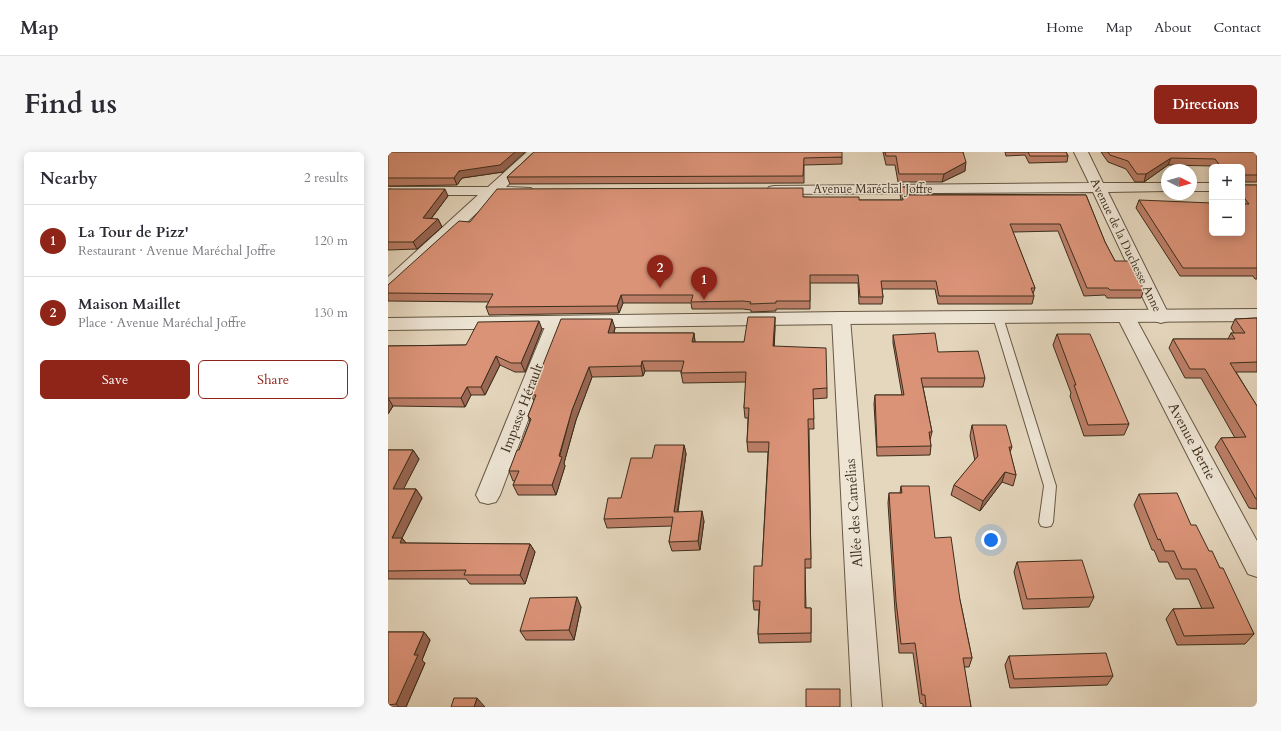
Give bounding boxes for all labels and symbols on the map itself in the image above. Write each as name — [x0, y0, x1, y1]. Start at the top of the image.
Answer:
north arrow — [1161, 164, 1197, 200]
street label: Avenue de la Duchesse Anne — [1087, 176, 1165, 314]
street label: Avenue Maréchal Joffre — [813, 181, 933, 197]
pin: 2 — [647, 255, 673, 288]
pin: 1 — [691, 267, 717, 300]
street label: Impasse Hérault — [496, 360, 548, 456]
street label: Avenue Bertie — [1164, 399, 1220, 483]
street label: Allée des Camélias — [841, 458, 867, 568]
your location — [981, 530, 1001, 550]

